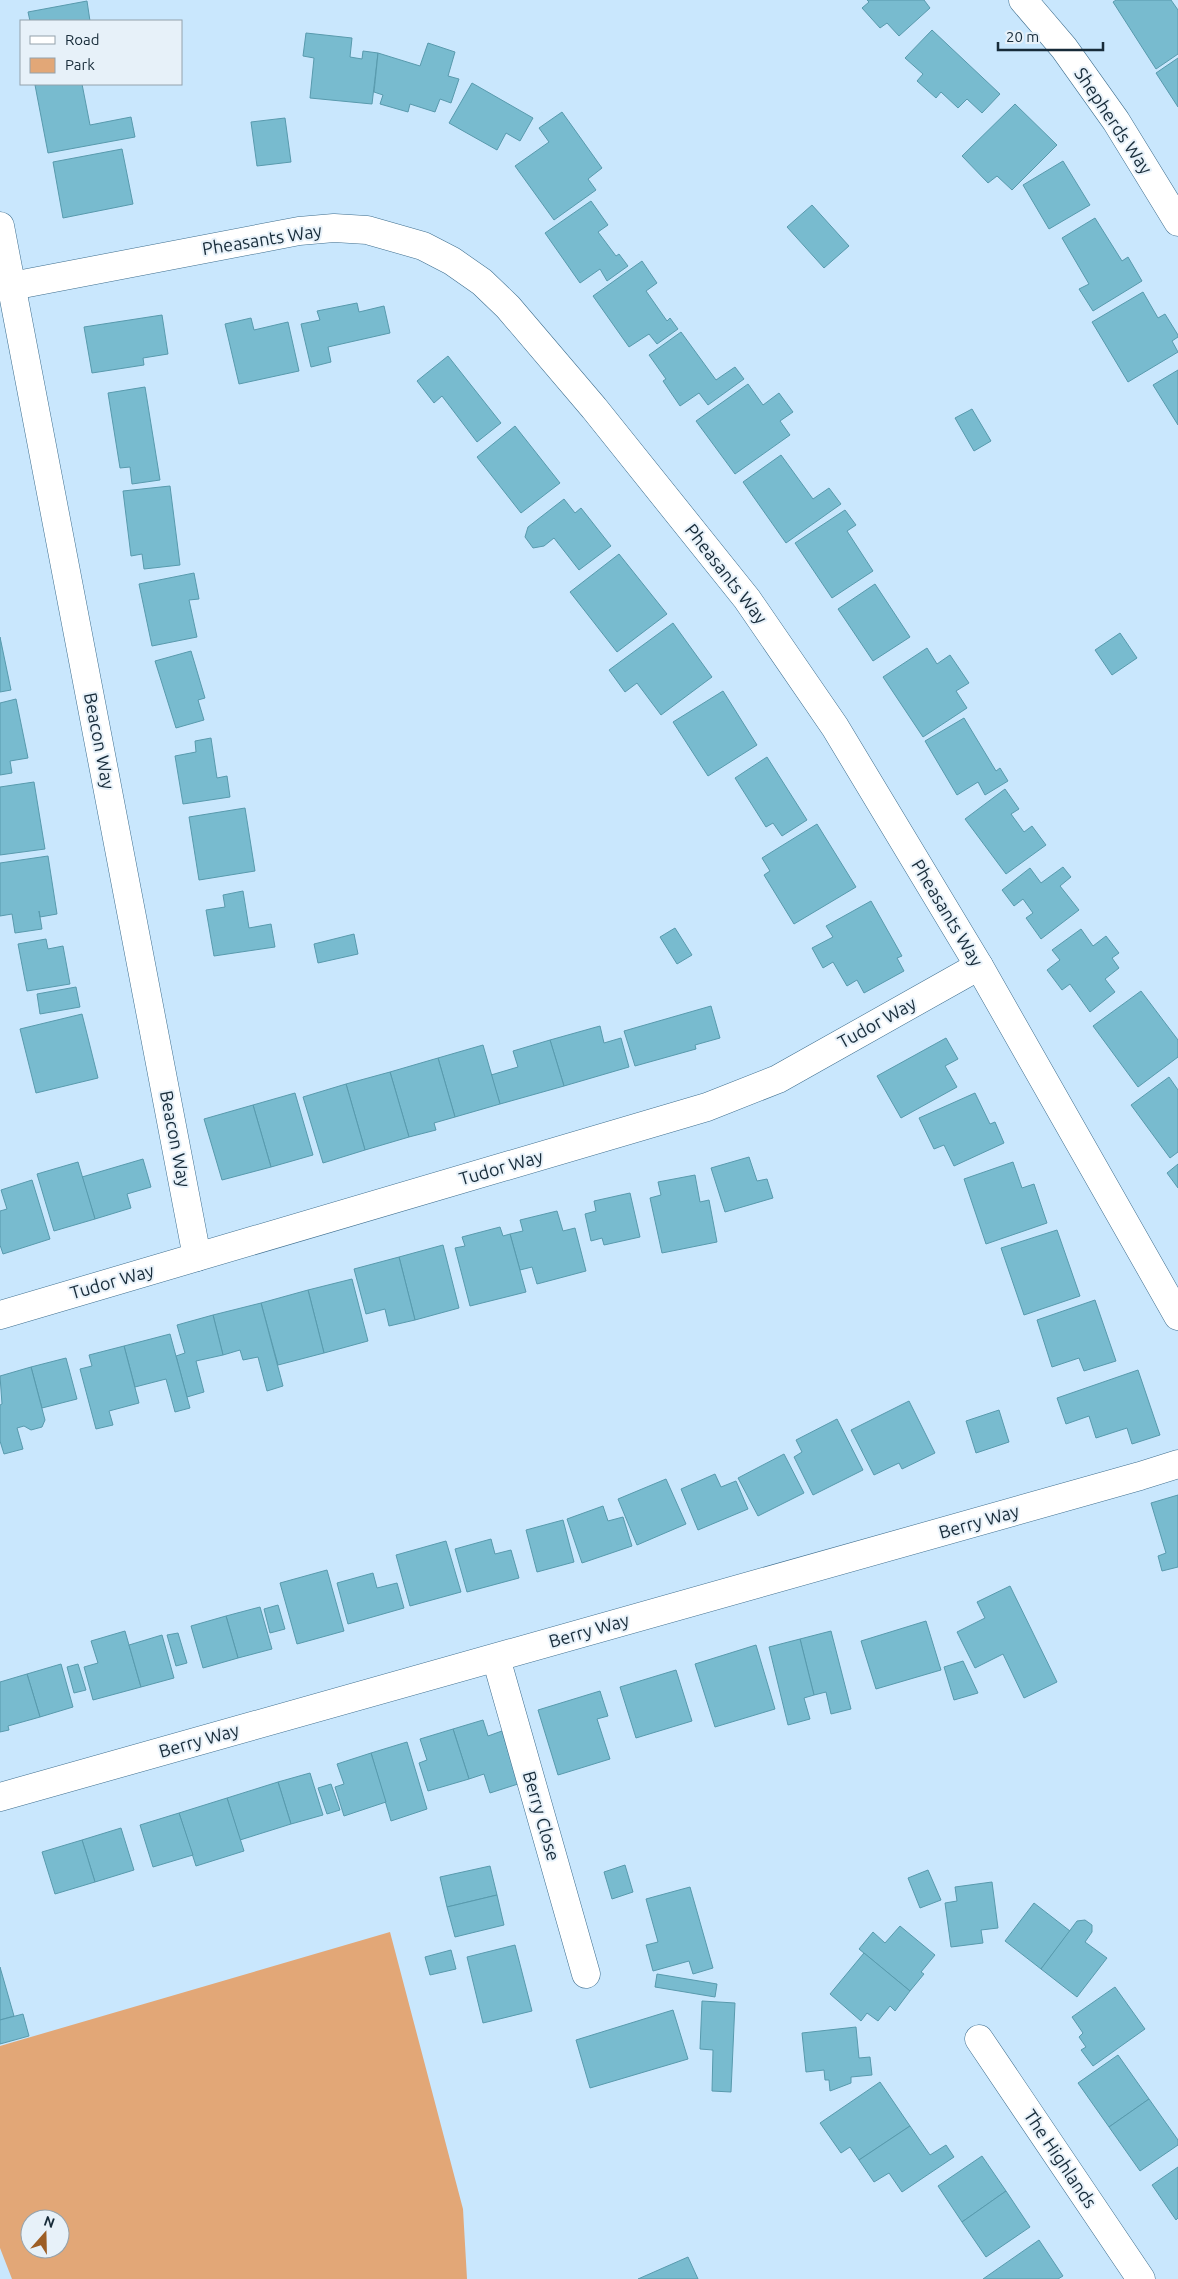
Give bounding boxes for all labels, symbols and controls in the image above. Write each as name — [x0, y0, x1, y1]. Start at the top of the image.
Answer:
legend — [20, 20, 182, 85]
scale bar — [998, 20, 1103, 52]
text: 20 m — [1006, 28, 1039, 45]
text: Road — [65, 31, 100, 48]
text: Park — [65, 56, 95, 73]
street label: Shepherds Way — [1071, 64, 1157, 178]
street label: Pheasants Way — [201, 220, 323, 258]
street label: Pheasants Way — [682, 520, 772, 627]
street label: Beacon Way — [81, 691, 119, 791]
street label: Pheasants Way — [908, 856, 988, 970]
street label: Tudor Way — [834, 992, 919, 1052]
street label: Beacon Way — [157, 1089, 195, 1189]
street label: Tudor Way — [457, 1145, 545, 1189]
street label: Tudor Way — [68, 1259, 156, 1303]
street label: Berry Way — [936, 1500, 1021, 1542]
street label: Berry Way — [546, 1609, 631, 1651]
street label: Berry Way — [156, 1719, 241, 1761]
street label: Berry Close — [520, 1769, 564, 1863]
street label: The Highlands — [1021, 2105, 1101, 2212]
north arrow — [20, 2209, 70, 2259]
text: N — [42, 2212, 57, 2231]

